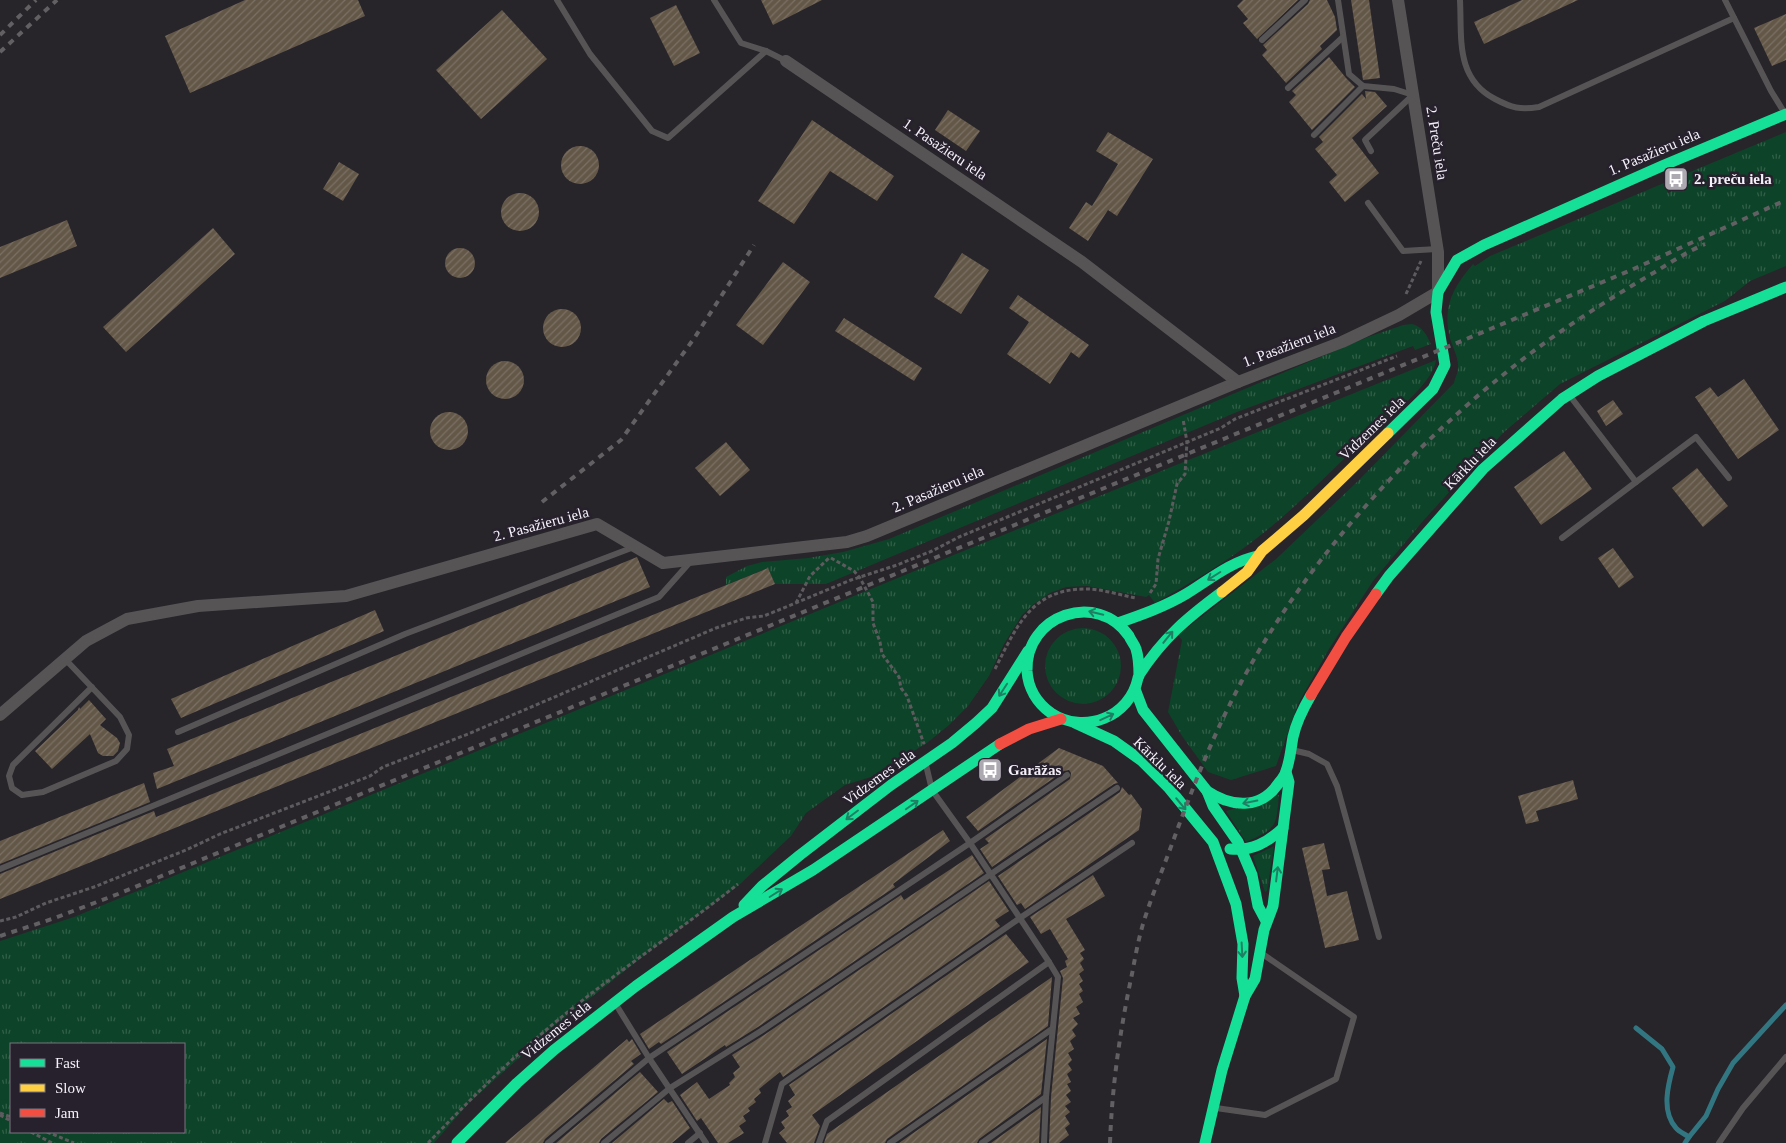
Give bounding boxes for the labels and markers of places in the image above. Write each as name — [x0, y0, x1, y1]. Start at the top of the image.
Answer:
bus stop icon: 2. preču iela — [1663, 166, 1689, 192]
place label: 2. preču iela — [1694, 171, 1772, 187]
bus stop icon: Garāžas — [977, 757, 1003, 783]
place label: Garāžas — [1008, 762, 1061, 778]

